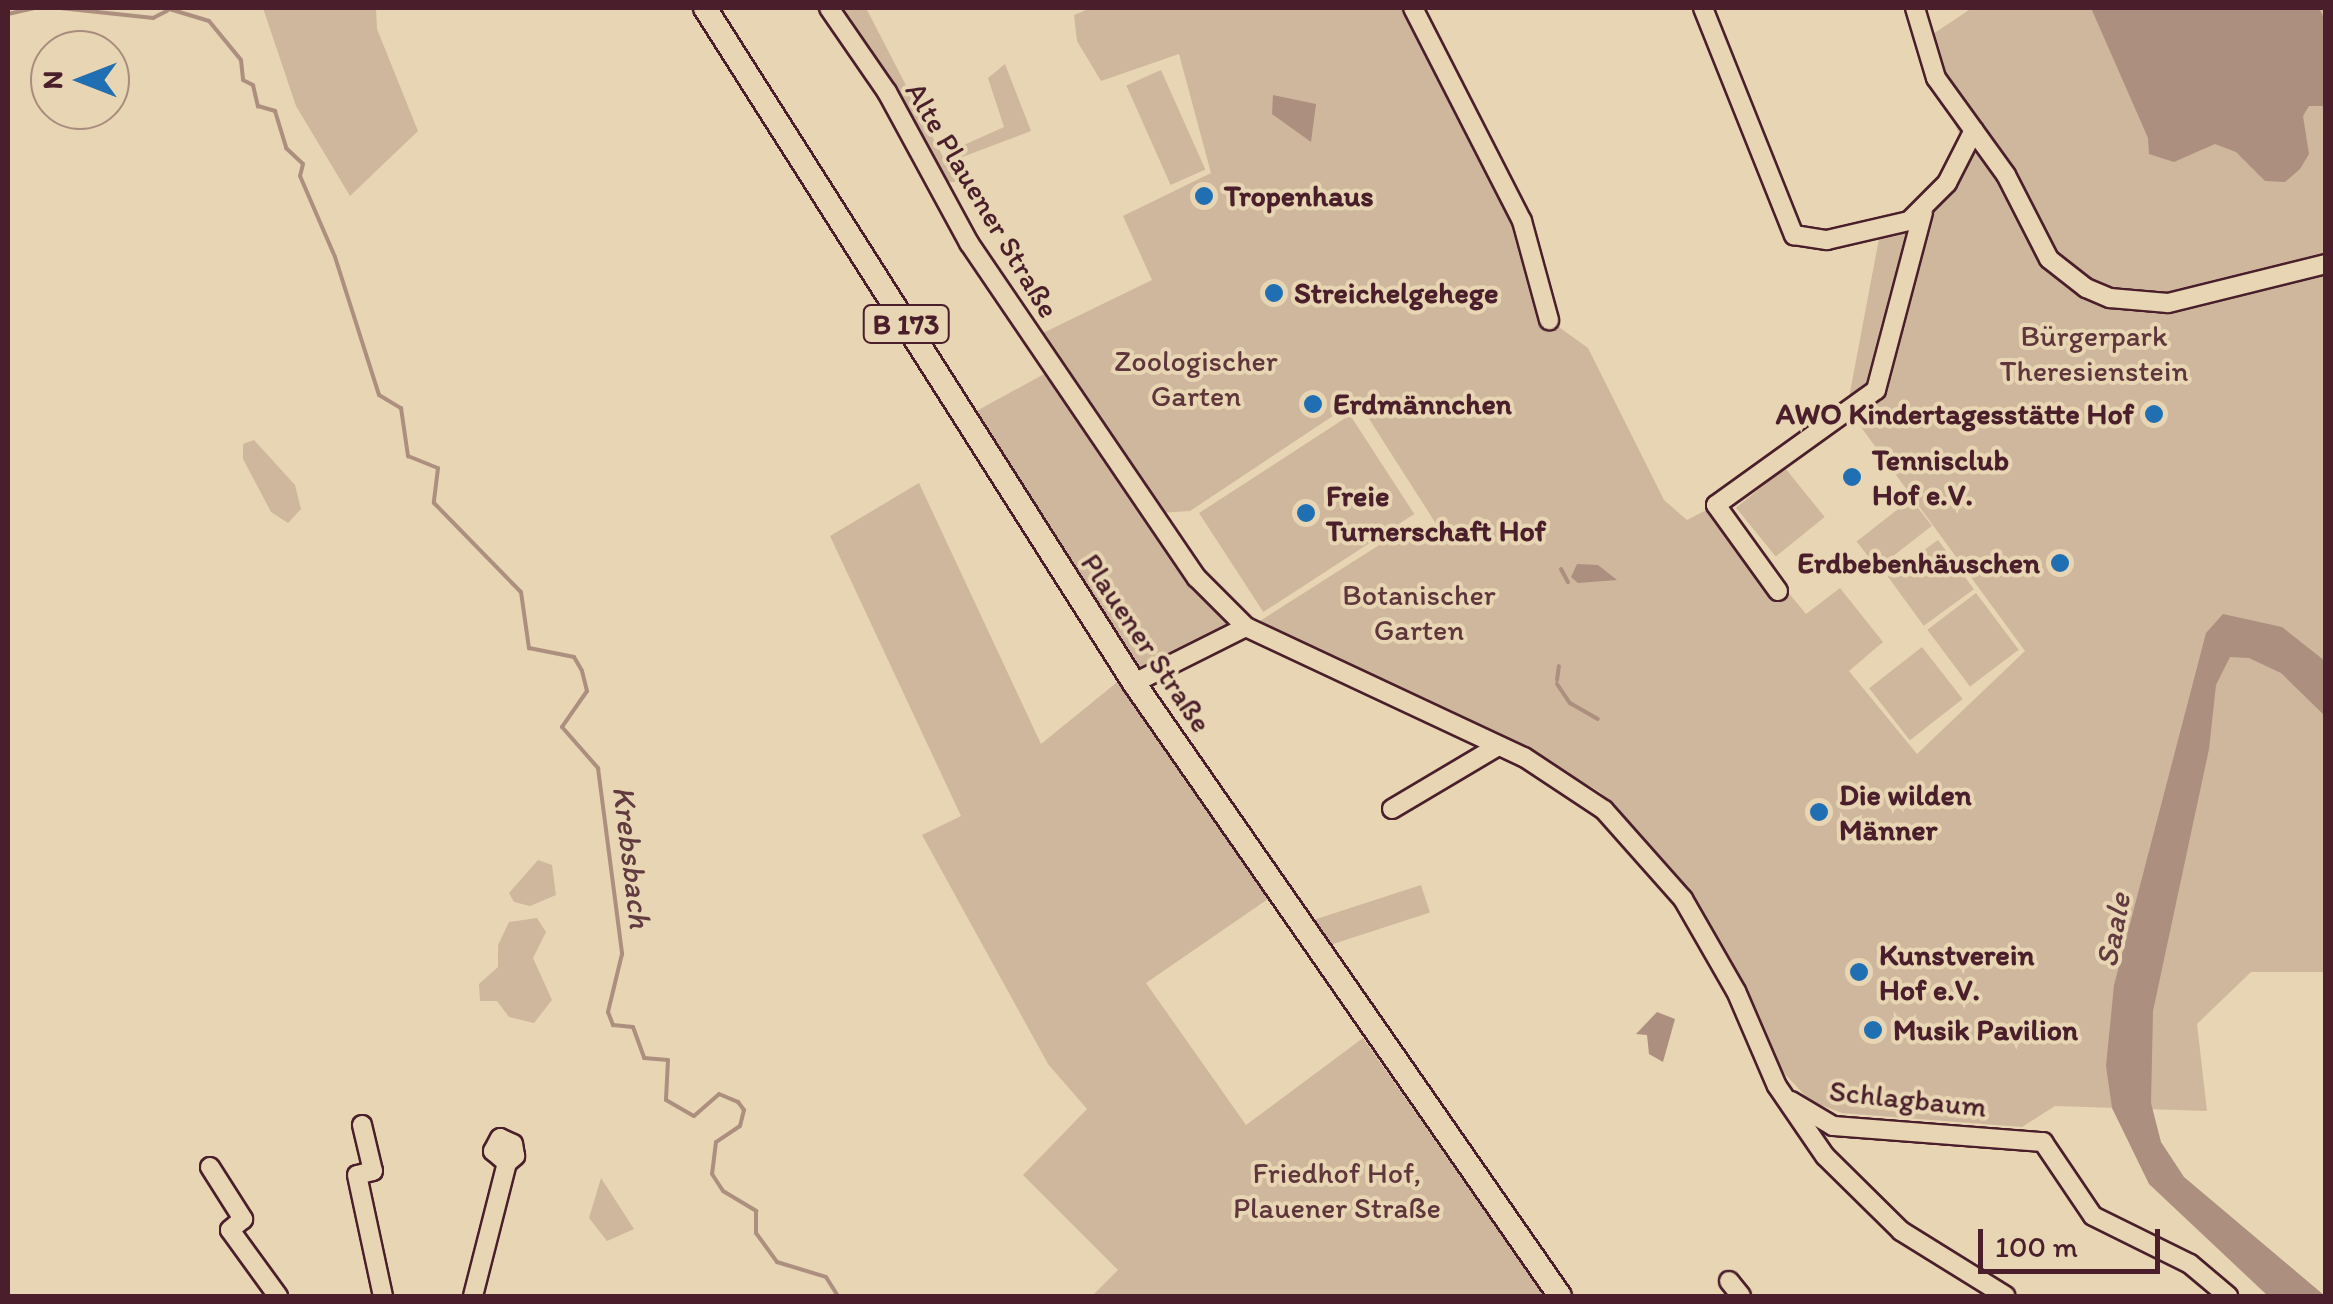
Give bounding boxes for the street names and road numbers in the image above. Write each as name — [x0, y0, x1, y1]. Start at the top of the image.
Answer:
street label: Alte Plauener Straße — [897, 76, 1067, 324]
road number: B 173 — [861, 301, 951, 347]
street label: Plauener Straße — [1073, 546, 1219, 740]
street label: Schlagbaum — [1828, 1073, 1988, 1125]

